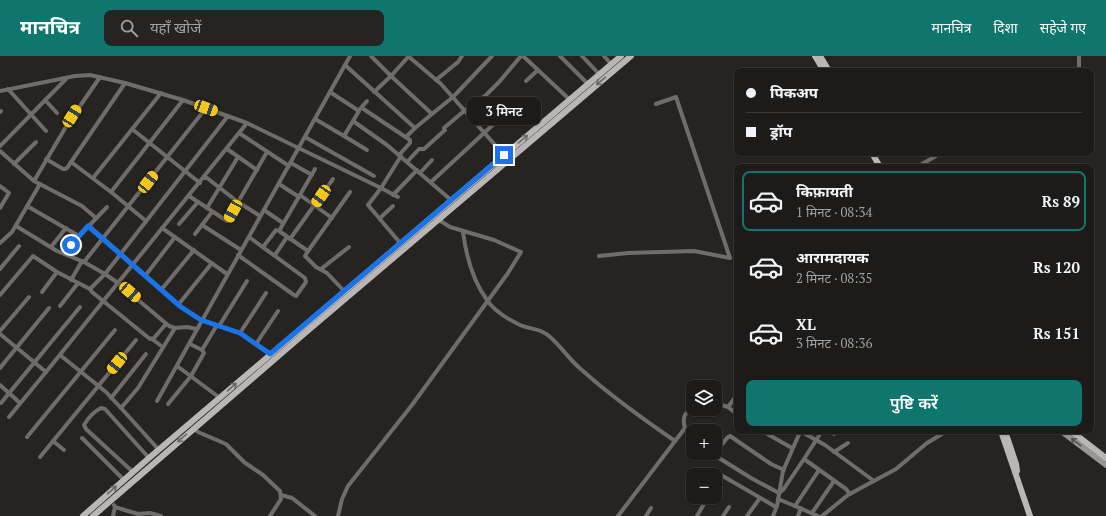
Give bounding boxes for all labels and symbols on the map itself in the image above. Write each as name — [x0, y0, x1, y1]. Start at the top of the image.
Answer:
one-way arrow — [596, 77, 606, 86]
callout: 3 मिनट — [467, 97, 541, 125]
car — [193, 98, 219, 118]
car — [61, 103, 83, 129]
one-way arrow — [517, 135, 528, 144]
route end — [495, 146, 513, 164]
car — [136, 169, 160, 195]
car — [309, 183, 333, 209]
car — [222, 198, 244, 224]
route start — [62, 236, 80, 254]
car — [117, 280, 143, 304]
car — [105, 350, 129, 376]
one-way arrow — [227, 383, 237, 392]
one-way arrow — [178, 433, 188, 442]
one-way arrow — [1071, 438, 1082, 446]
one-way arrow — [107, 486, 117, 495]

